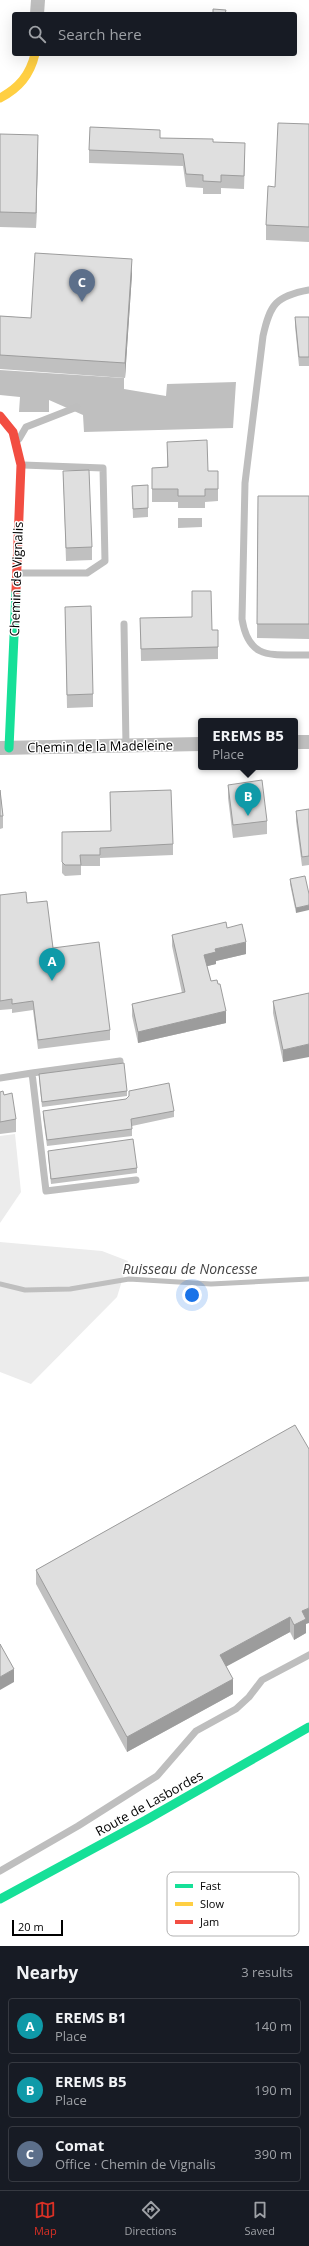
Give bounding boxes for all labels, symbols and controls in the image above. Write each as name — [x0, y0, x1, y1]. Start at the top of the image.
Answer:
search box — [12, 12, 297, 56]
icon: search — [26, 23, 48, 45]
text: Search here — [58, 24, 142, 44]
pin: C — [69, 269, 95, 302]
street label: Chemin de Vignalis — [5, 521, 27, 637]
popup — [198, 718, 298, 770]
text: EREMS B5 — [212, 725, 284, 745]
street label: Chemin de la Madeleine — [27, 736, 173, 756]
text: Place — [212, 745, 244, 763]
pin: B — [235, 783, 261, 816]
pin: A — [39, 948, 65, 981]
water label: Ruisseau de Noncesse — [122, 1259, 258, 1278]
your location — [182, 1285, 202, 1305]
street label: Route de Lasbordes — [92, 1766, 206, 1840]
legend — [167, 1872, 299, 1936]
text: Fast — [200, 1878, 221, 1893]
text: Slow — [200, 1896, 224, 1911]
text: Jam — [199, 1914, 219, 1929]
scale bar — [12, 1918, 63, 1937]
text: 20 m — [18, 1919, 44, 1934]
text: Nearby — [16, 1961, 78, 1984]
text: 3 results — [241, 1963, 293, 1981]
text: EREMS B1 — [55, 2007, 127, 2027]
text: A — [26, 2017, 34, 2035]
text: 140 m — [254, 2017, 292, 2035]
text: Place — [55, 2027, 87, 2045]
text: EREMS B5 — [55, 2071, 127, 2091]
text: B — [26, 2081, 34, 2099]
text: 190 m — [254, 2081, 292, 2099]
text: Place — [55, 2091, 87, 2109]
text: Comat — [55, 2135, 104, 2155]
text: C — [26, 2145, 34, 2163]
text: 390 m — [254, 2145, 292, 2163]
text: Office · Chemin de Vignalis — [55, 2155, 216, 2173]
tab: Map — [34, 2199, 57, 2238]
tab: Directions — [125, 2199, 177, 2238]
tab: Saved — [244, 2199, 275, 2238]

